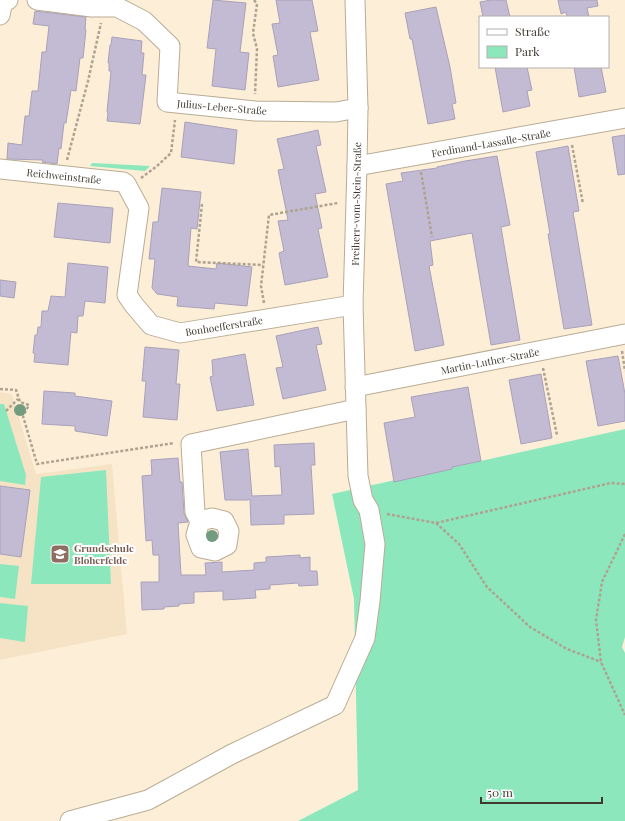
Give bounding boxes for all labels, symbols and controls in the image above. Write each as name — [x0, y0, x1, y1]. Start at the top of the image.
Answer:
legend — [479, 16, 609, 68]
text: Straße — [515, 23, 550, 39]
text: Park — [515, 43, 540, 59]
street label: Julius-Leber-Straße — [176, 96, 267, 118]
street label: Ferdinand-Lassalle-Straße — [430, 126, 552, 160]
street label: Freiherr-vom-Stein-Straße — [348, 142, 364, 266]
street label: Reichweinstraße — [26, 165, 102, 187]
street label: Bonhoefferstraße — [184, 313, 264, 339]
street label: Martin-Luther-Straße — [440, 345, 540, 377]
place label: Grundschule Bloherfelde — [74, 541, 134, 567]
school or university icon: Grundschule Bloherfelde — [49, 543, 71, 565]
scale bar — [481, 779, 602, 805]
text: 50 m — [487, 784, 513, 800]

